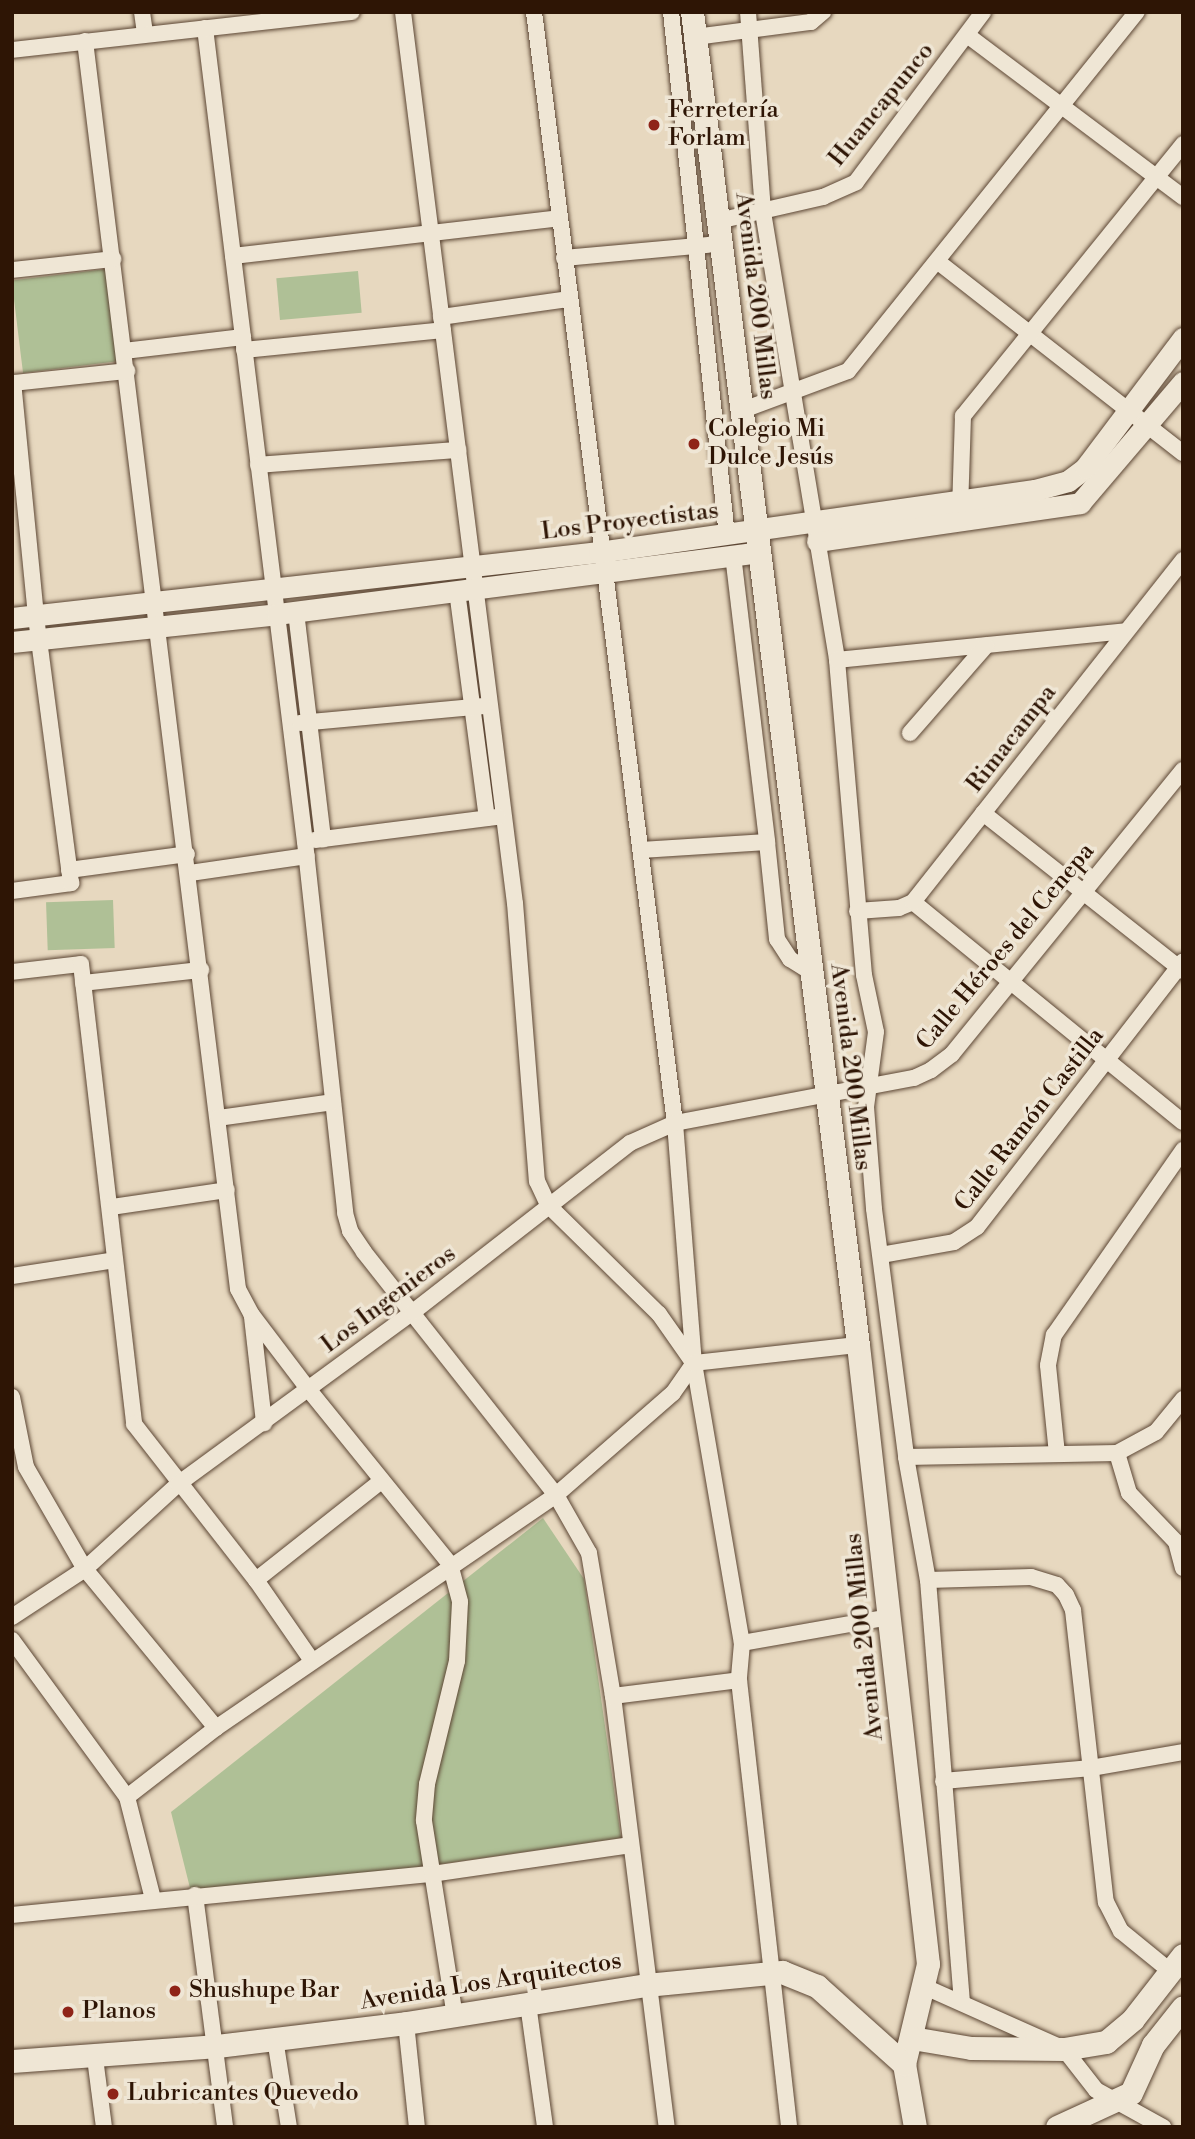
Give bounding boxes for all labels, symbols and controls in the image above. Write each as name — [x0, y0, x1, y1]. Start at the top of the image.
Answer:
street label: Huancapunco — [823, 37, 941, 173]
place label: Ferretería Forlam — [668, 97, 779, 153]
marker: Ferretería Forlam — [646, 117, 662, 133]
street label: Avenida 200 Millas — [728, 191, 782, 401]
place label: Colegio Mi Dulce Jesús — [708, 416, 834, 472]
marker: Colegio Mi Dulce Jesús — [686, 436, 702, 452]
street label: Los Proyectistas — [540, 497, 720, 547]
street label: Rimacampa — [961, 679, 1063, 799]
street label: Calle Héroes del Cenepa — [911, 838, 1101, 1056]
street label: Avenida 200 Millas — [823, 962, 877, 1172]
street label: Calle Ramón Castilla — [949, 1022, 1111, 1218]
street label: Los Ingenieros — [316, 1240, 462, 1360]
street label: Avenida 200 Millas — [840, 1532, 890, 1742]
street label: Avenida Los Arquitectos — [358, 1947, 624, 2017]
place label: Shushupe Bar — [189, 1977, 340, 2005]
marker: Shushupe Bar — [167, 1983, 183, 1999]
place label: Planos — [82, 1998, 156, 2026]
marker: Planos — [60, 2004, 76, 2020]
place label: Lubricantes Quevedo — [127, 2080, 359, 2108]
marker: Lubricantes Quevedo — [105, 2086, 121, 2102]

